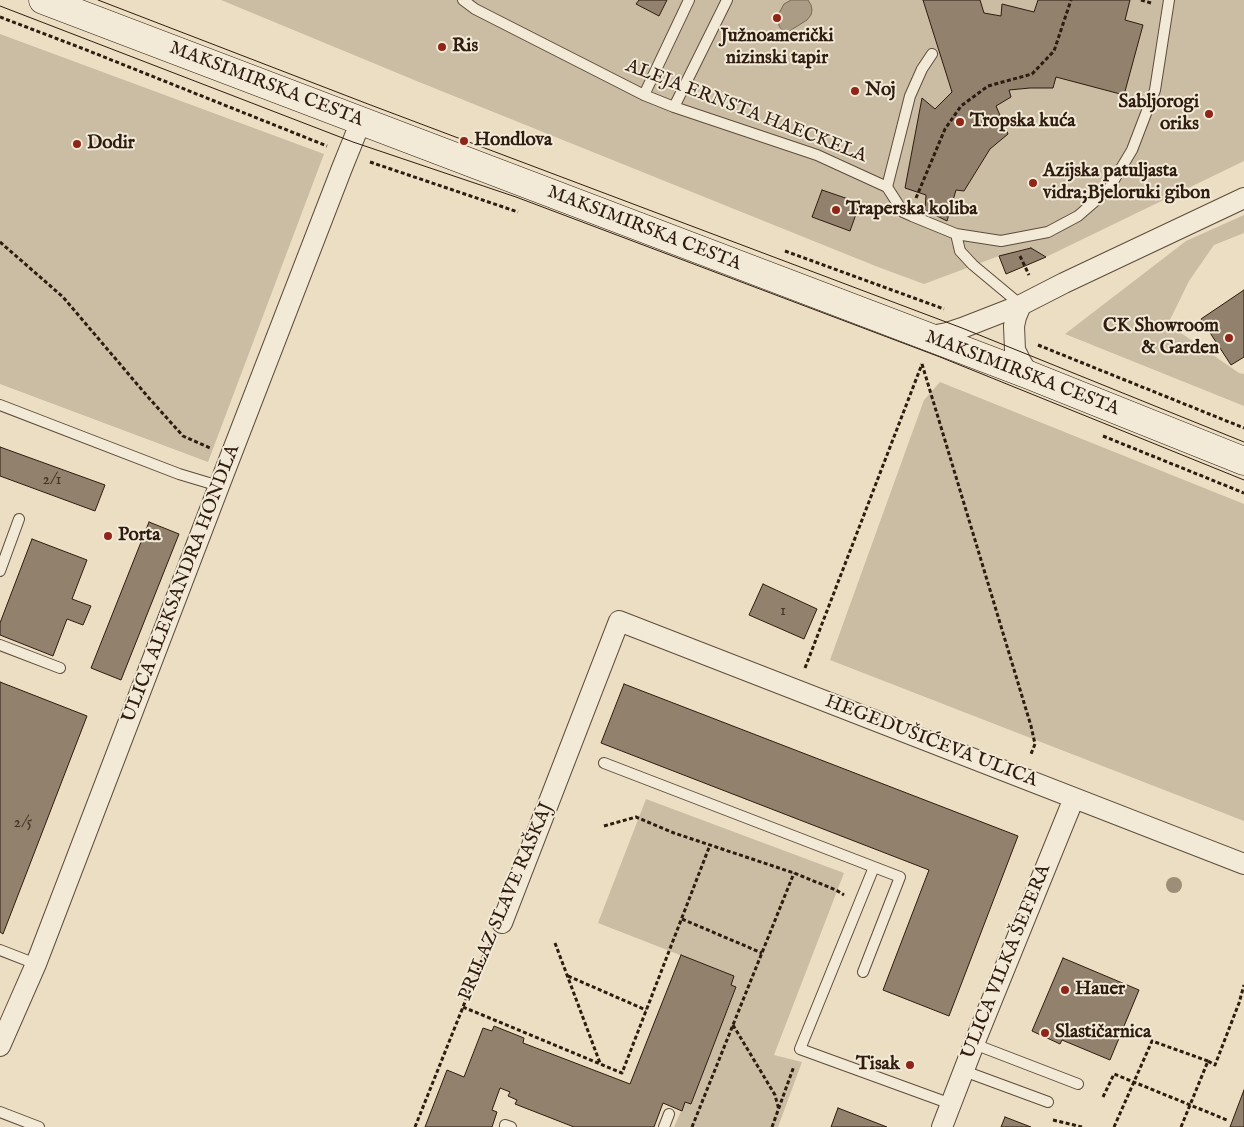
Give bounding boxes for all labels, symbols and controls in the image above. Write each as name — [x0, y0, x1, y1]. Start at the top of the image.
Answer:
marker: Južnoamerički nizinski tapir — [771, 12, 783, 24]
place label: Južnoamerički nizinski tapir — [720, 26, 834, 70]
place label: Ris — [452, 36, 478, 58]
street label: MAKSIMIRSKA CESTA — [166, 37, 366, 133]
marker: Ris — [436, 41, 448, 53]
street label: ALEJA ERNSTA HAECKELA — [622, 55, 870, 169]
place label: Noj — [865, 80, 896, 102]
marker: Noj — [849, 85, 861, 97]
place label: Sabljorogi oriks — [1119, 92, 1199, 136]
marker: Sabljorogi oriks — [1203, 108, 1215, 120]
place label: Tropska kuća — [970, 111, 1075, 133]
marker: Tropska kuća — [954, 116, 966, 128]
place label: Hondlova — [474, 130, 552, 152]
place label: Dodir — [87, 133, 135, 155]
marker: Hondlova — [458, 135, 470, 147]
marker: Dodir — [71, 138, 83, 150]
place label: Azijska patuljasta vidra;Bjeloruki gibon — [1043, 161, 1210, 205]
marker: Azijska patuljasta vidra;Bjeloruki gibon — [1027, 177, 1039, 189]
street label: MAKSIMIRSKA CESTA — [544, 181, 744, 277]
place label: Traperska koliba — [846, 199, 978, 221]
marker: Traperska koliba — [830, 204, 842, 216]
place label: CK Showroom & Garden — [1103, 316, 1219, 360]
street label: MAKSIMIRSKA CESTA — [922, 326, 1122, 422]
marker: CK Showroom & Garden — [1223, 332, 1235, 344]
street label: ULICA ALEKSANDRA HONDLA — [118, 442, 246, 726]
house number: 2/1 — [43, 471, 61, 491]
place label: Porta — [118, 525, 161, 547]
marker: Porta — [102, 530, 114, 542]
house number: 1 — [780, 602, 786, 622]
street label: HEGEDUŠIĆEVA ULICA — [822, 691, 1040, 793]
street label: PRILAZ SLAVE RAŠKAJ — [455, 799, 559, 1005]
house number: 2/5 — [14, 814, 32, 834]
street label: ULICA VILKA ŠEFERA — [957, 861, 1057, 1063]
place label: Hauer — [1075, 979, 1125, 1001]
marker: Hauer — [1059, 984, 1071, 996]
place label: Slastičarnica — [1055, 1022, 1151, 1044]
marker: Slastičarnica — [1039, 1027, 1051, 1039]
place label: Tisak — [856, 1054, 900, 1076]
marker: Tisak — [904, 1059, 916, 1071]

